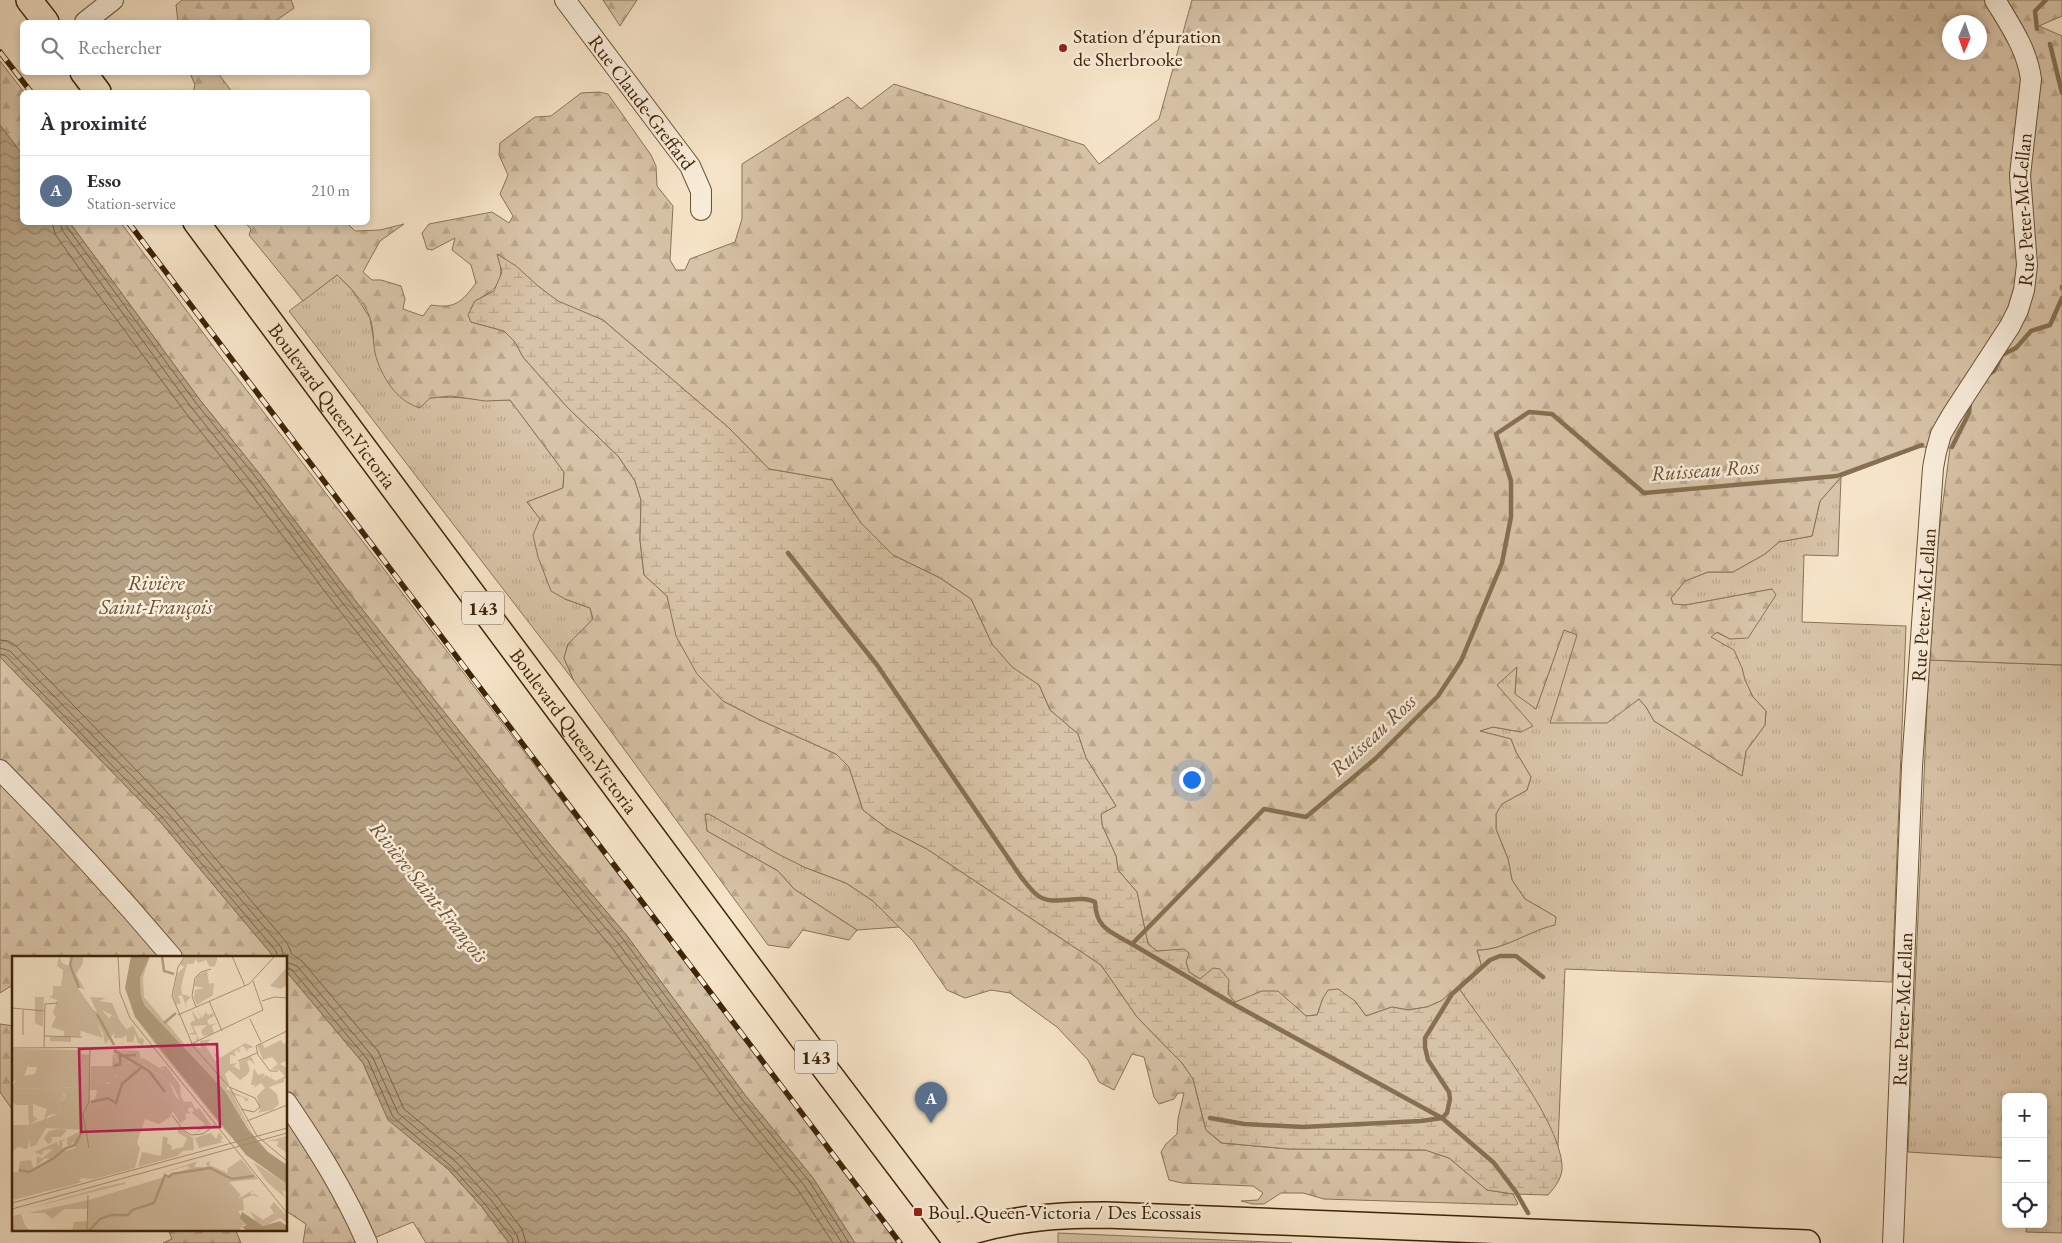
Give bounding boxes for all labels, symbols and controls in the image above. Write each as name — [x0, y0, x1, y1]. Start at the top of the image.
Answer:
north arrow — [1942, 15, 1987, 60]
search box — [20, 20, 370, 75]
place label: Station d'épuration de Sherbrooke — [1073, 23, 1222, 72]
street label: Rue Claude-Greffard — [583, 30, 702, 176]
icon: search — [38, 34, 66, 62]
text: Rechercher — [78, 35, 161, 60]
marker: Station d'épuration de Sherbrooke — [1057, 42, 1069, 54]
text: À proximité — [40, 109, 147, 136]
street label: Rue Peter-McLellan — [2007, 131, 2040, 288]
text: Esso — [87, 168, 121, 193]
text: A — [50, 180, 62, 201]
text: 210 m — [311, 180, 350, 201]
text: Station-service — [87, 193, 176, 214]
street label: Boulevard Queen-Victoria — [263, 318, 403, 494]
water label: Ruisseau Ross — [1650, 452, 1760, 487]
street label: Rue Peter-McLellan — [1905, 527, 1942, 683]
water label: Rivière Saint-François — [98, 569, 213, 620]
road number: 143 — [462, 592, 504, 624]
street label: Boulevard Queen-Victoria — [504, 643, 644, 819]
water label: Ruisseau Ross — [1324, 687, 1422, 782]
your location — [1179, 767, 1205, 793]
water label: Rivière Saint-François — [364, 815, 495, 968]
street label: Rue Peter-McLellan — [1886, 931, 1918, 1087]
inset map — [12, 956, 288, 1230]
road number: 143 — [795, 1040, 837, 1074]
pin: A — [915, 1082, 947, 1123]
map controls — [2002, 1093, 2047, 1228]
button: + — [2002, 1093, 2047, 1138]
button: − — [2002, 1138, 2047, 1183]
button: locate — [2002, 1183, 2047, 1228]
place label: Boul. Queen-Victoria / Des Écossais — [928, 1199, 1201, 1225]
marker: Boul. Queen-Victoria / Des Écossais — [912, 1206, 924, 1218]

